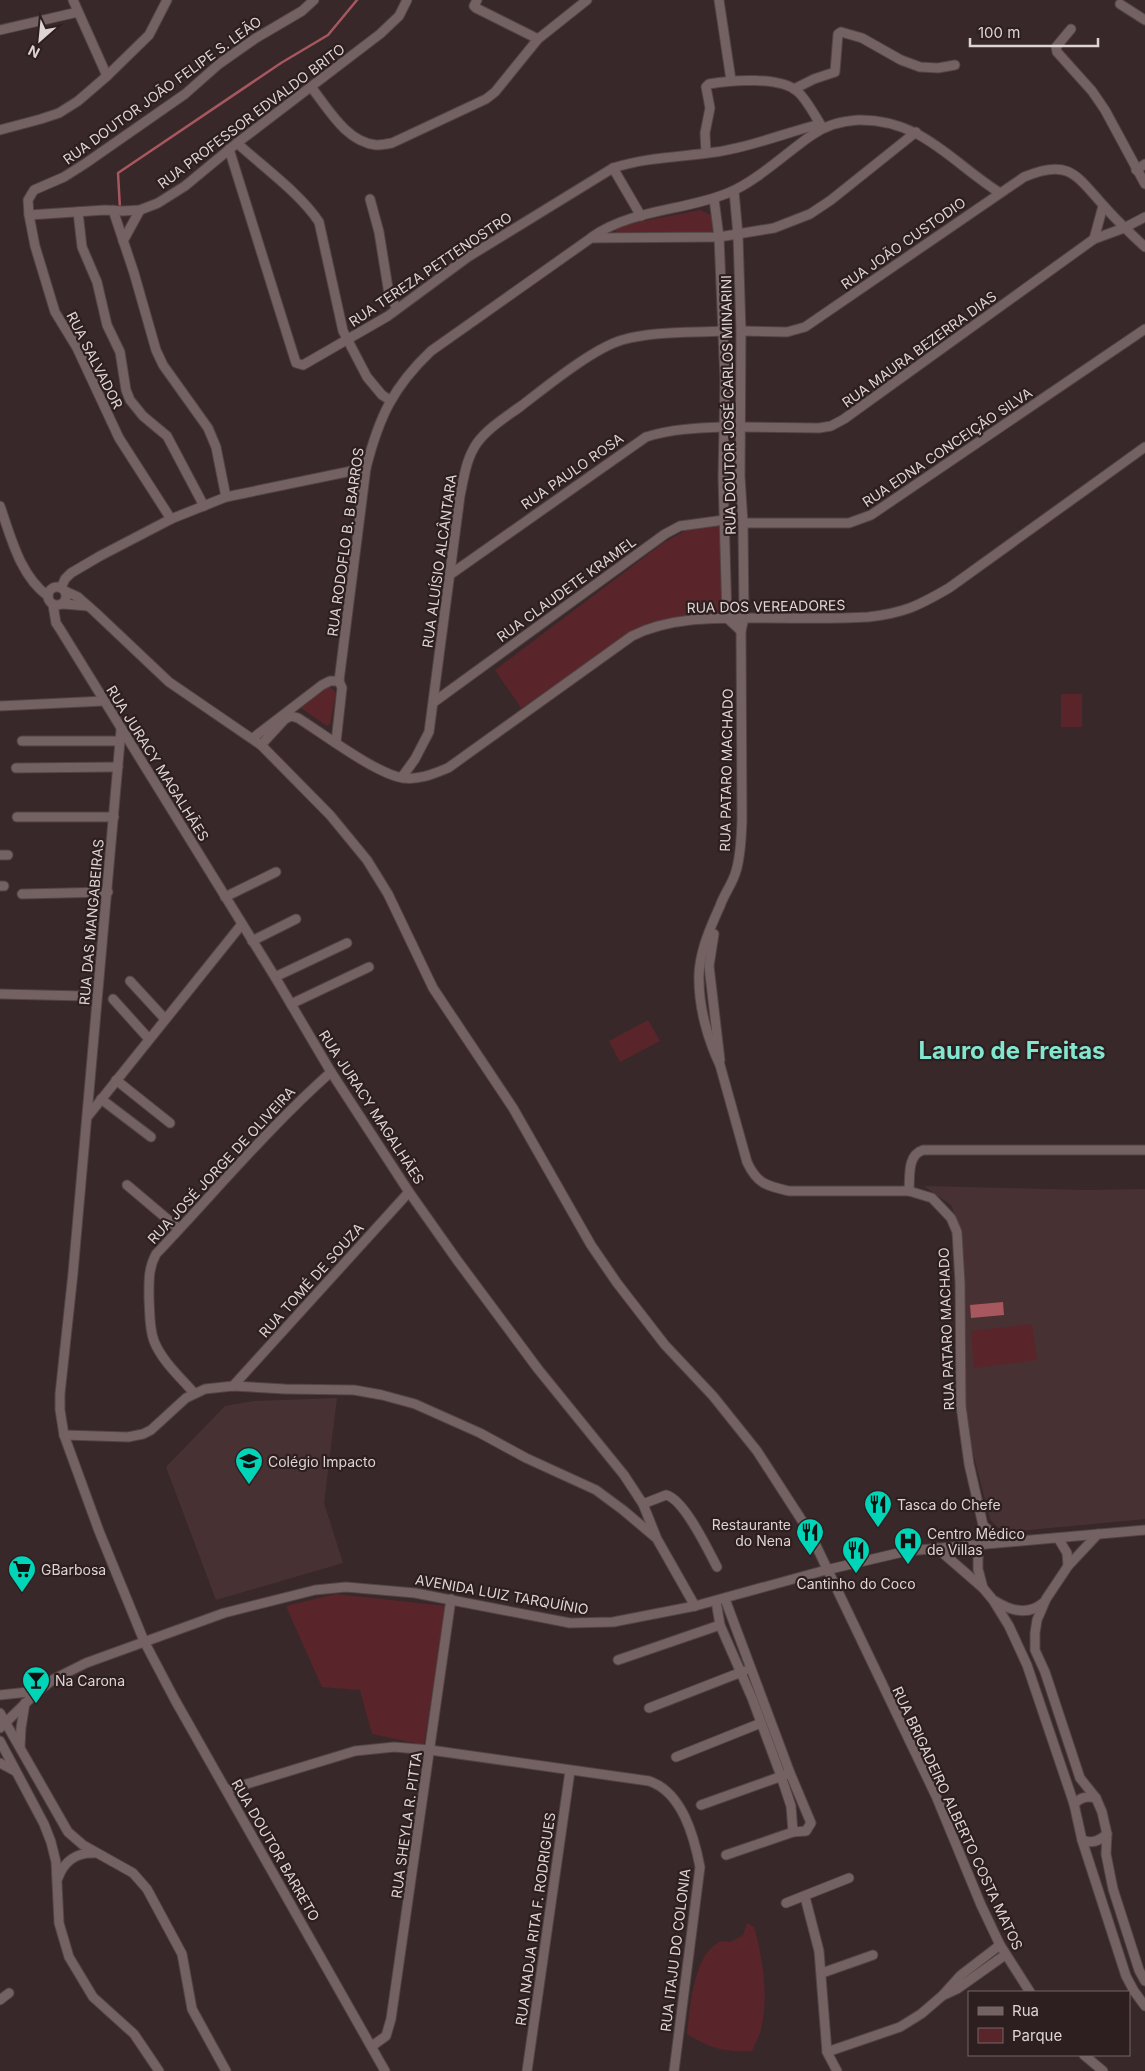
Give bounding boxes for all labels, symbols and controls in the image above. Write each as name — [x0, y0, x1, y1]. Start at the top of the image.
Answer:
street label: RUA DOUTOR JOÃO FELIPE S. LEÃO — [59, 12, 265, 168]
north arrow — [15, 15, 65, 65]
scale bar — [970, 15, 1098, 47]
text: 100 m — [978, 23, 1020, 42]
street label: RUA PROFESSOR EDVALDO BRITO — [154, 40, 348, 192]
text: N — [25, 42, 42, 62]
street label: RUA JOÃO CUSTODIO — [837, 194, 969, 292]
street label: RUA TEREZA PETTENOSTRO — [345, 208, 515, 330]
street label: RUA DOUTOR JOSÉ CARLOS MINARINI — [717, 275, 739, 535]
street label: RUA MAURA BEZERRA DIAS — [838, 287, 1000, 411]
street label: RUA SALVADOR — [63, 309, 127, 411]
street label: RUA EDNA CONCEIÇÃO SILVA — [859, 384, 1035, 510]
street label: RUA PAULO ROSA — [518, 429, 627, 513]
street label: RUA RODOFLO B. B BARROS — [323, 447, 367, 637]
street label: RUA ALUÍSIO ALCÂNTARA — [418, 473, 460, 649]
street label: RUA CLAUDETE KRAMEL — [493, 533, 639, 645]
street label: RUA DOS VEREADORES — [686, 596, 846, 616]
street label: RUA JURACY MAGALHÃES — [103, 682, 213, 844]
street label: RUA PATARO MACHADO — [716, 688, 736, 852]
street label: RUA DAS MANGABEIRAS — [75, 838, 107, 1006]
street label: RUA JURACY MAGALHÃES — [316, 1027, 428, 1187]
district label: Lauro de Freitas — [918, 1036, 1106, 1065]
street label: RUA JOSÉ JORGE DE OLIVEIRA — [144, 1083, 299, 1247]
street label: RUA TOMÉ DE SOUZA — [255, 1219, 367, 1341]
street label: RUA PATARO MACHADO — [935, 1247, 957, 1411]
school or university icon: Colégio Impacto — [234, 1446, 264, 1485]
place label: Colégio Impacto — [268, 1453, 376, 1470]
restaurant icon: Tasca do Chefe — [863, 1489, 893, 1528]
place label: Tasca do Chefe — [897, 1496, 1001, 1513]
place label: Restaurante do Nena — [712, 1516, 791, 1549]
restaurant icon: Restaurante do Nena — [795, 1517, 825, 1556]
place label: Centro Médico de Villas — [927, 1525, 1025, 1558]
hospital icon: Centro Médico de Villas — [893, 1526, 923, 1565]
restaurant icon: Cantinho do Coco — [841, 1535, 871, 1574]
supermarket icon: GBarbosa — [7, 1554, 37, 1593]
place label: GBarbosa — [41, 1561, 106, 1578]
street label: AVENIDA LUIZ TARQUÍNIO — [414, 1570, 590, 1618]
place label: Cantinho do Coco — [796, 1575, 916, 1592]
bar icon: Na Carona — [21, 1665, 51, 1704]
place label: Na Carona — [55, 1672, 125, 1689]
street label: RUA BRIGADEIRO ALBERTO COSTA MATOS — [889, 1684, 1027, 1952]
street label: RUA SHEYLA R. PITTA — [387, 1750, 425, 1899]
street label: RUA DOUTOR BARRETO — [228, 1776, 324, 1924]
street label: RUA NADJA RITA F. RODRIGUES — [512, 1811, 558, 2027]
street label: RUA ITAJU DO COLONIA — [657, 1867, 693, 2033]
legend — [968, 1991, 1130, 2056]
text: Rua — [1012, 2001, 1039, 2020]
text: Parque — [1012, 2026, 1062, 2045]

